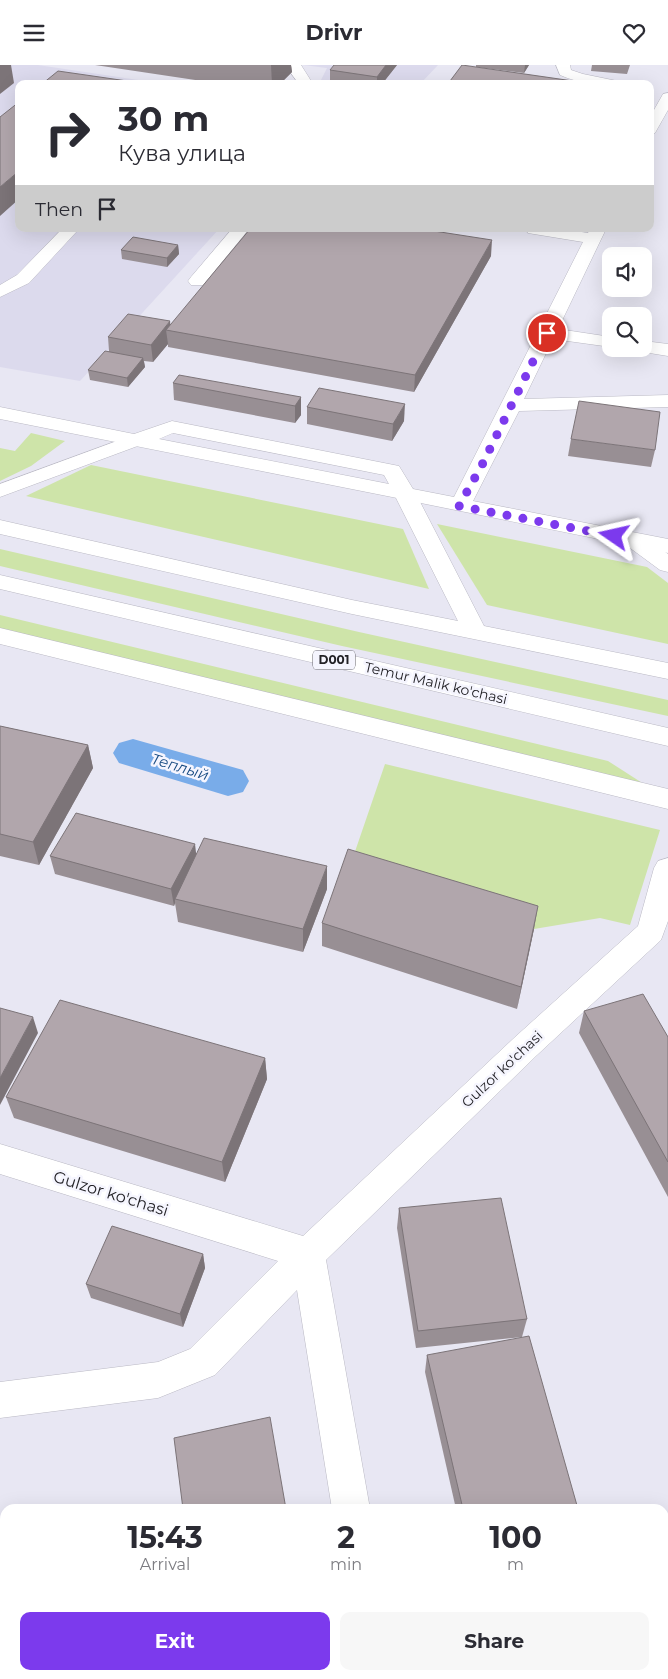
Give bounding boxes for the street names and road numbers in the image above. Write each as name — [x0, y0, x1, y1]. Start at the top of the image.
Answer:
road number: D001 — [313, 651, 355, 669]
street label: Temur Malik ko'chasi — [363, 658, 509, 708]
street label: Gulzor ko'chasi — [458, 1027, 546, 1111]
street label: Gulzor ko'chasi — [51, 1167, 171, 1220]

